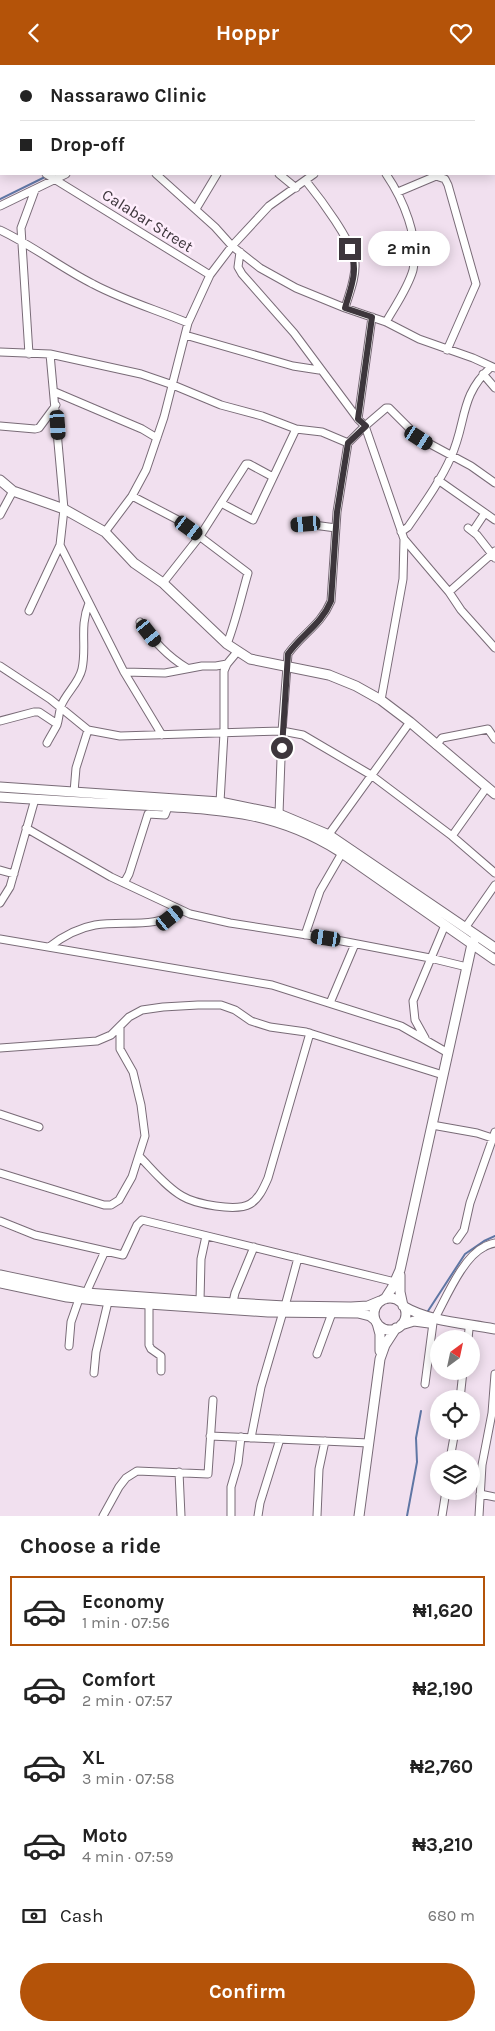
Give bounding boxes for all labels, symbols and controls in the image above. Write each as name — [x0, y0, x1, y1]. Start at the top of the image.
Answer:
icon: back — [20, 19, 48, 47]
icon: heart — [447, 19, 475, 47]
text: Hoppr — [216, 20, 279, 46]
text: Nassarawo Clinic — [50, 85, 207, 107]
text: Drop-off — [50, 134, 125, 156]
street label: Calabar Street — [99, 185, 197, 256]
callout: 2 min — [368, 231, 450, 267]
route end — [339, 238, 361, 260]
text: 2 min — [387, 239, 431, 258]
car — [49, 410, 66, 440]
car — [402, 424, 435, 452]
car — [172, 513, 205, 543]
car — [290, 515, 321, 533]
car — [133, 617, 164, 649]
route start — [271, 737, 293, 759]
car — [153, 903, 186, 933]
car — [310, 928, 341, 948]
north arrow — [430, 1330, 480, 1380]
map controls — [430, 1330, 480, 1500]
button: locate — [430, 1390, 480, 1440]
button: layers — [430, 1450, 480, 1500]
text: Choose a ride — [20, 1533, 161, 1559]
icon: car — [22, 1589, 67, 1634]
text: Economy — [82, 1591, 164, 1613]
text: ₦1,620 — [413, 1600, 473, 1622]
text: 1 min · 07:56 — [82, 1613, 170, 1632]
icon: car — [22, 1667, 67, 1712]
text: Comfort — [82, 1669, 156, 1691]
text: ₦2,190 — [413, 1678, 473, 1700]
text: 2 min · 07:57 — [82, 1691, 172, 1710]
icon: car — [22, 1745, 67, 1790]
text: XL — [82, 1747, 104, 1769]
text: ₦2,760 — [410, 1756, 473, 1778]
text: 3 min · 07:58 — [82, 1769, 175, 1788]
icon: car — [22, 1823, 67, 1868]
text: Moto — [82, 1825, 128, 1847]
text: ₦3,210 — [412, 1834, 473, 1856]
text: 4 min · 07:59 — [82, 1847, 174, 1866]
icon: cash — [20, 1902, 48, 1930]
text: Cash — [60, 1905, 104, 1927]
text: 680 m — [428, 1906, 475, 1925]
button: Confirm — [20, 1963, 475, 2021]

